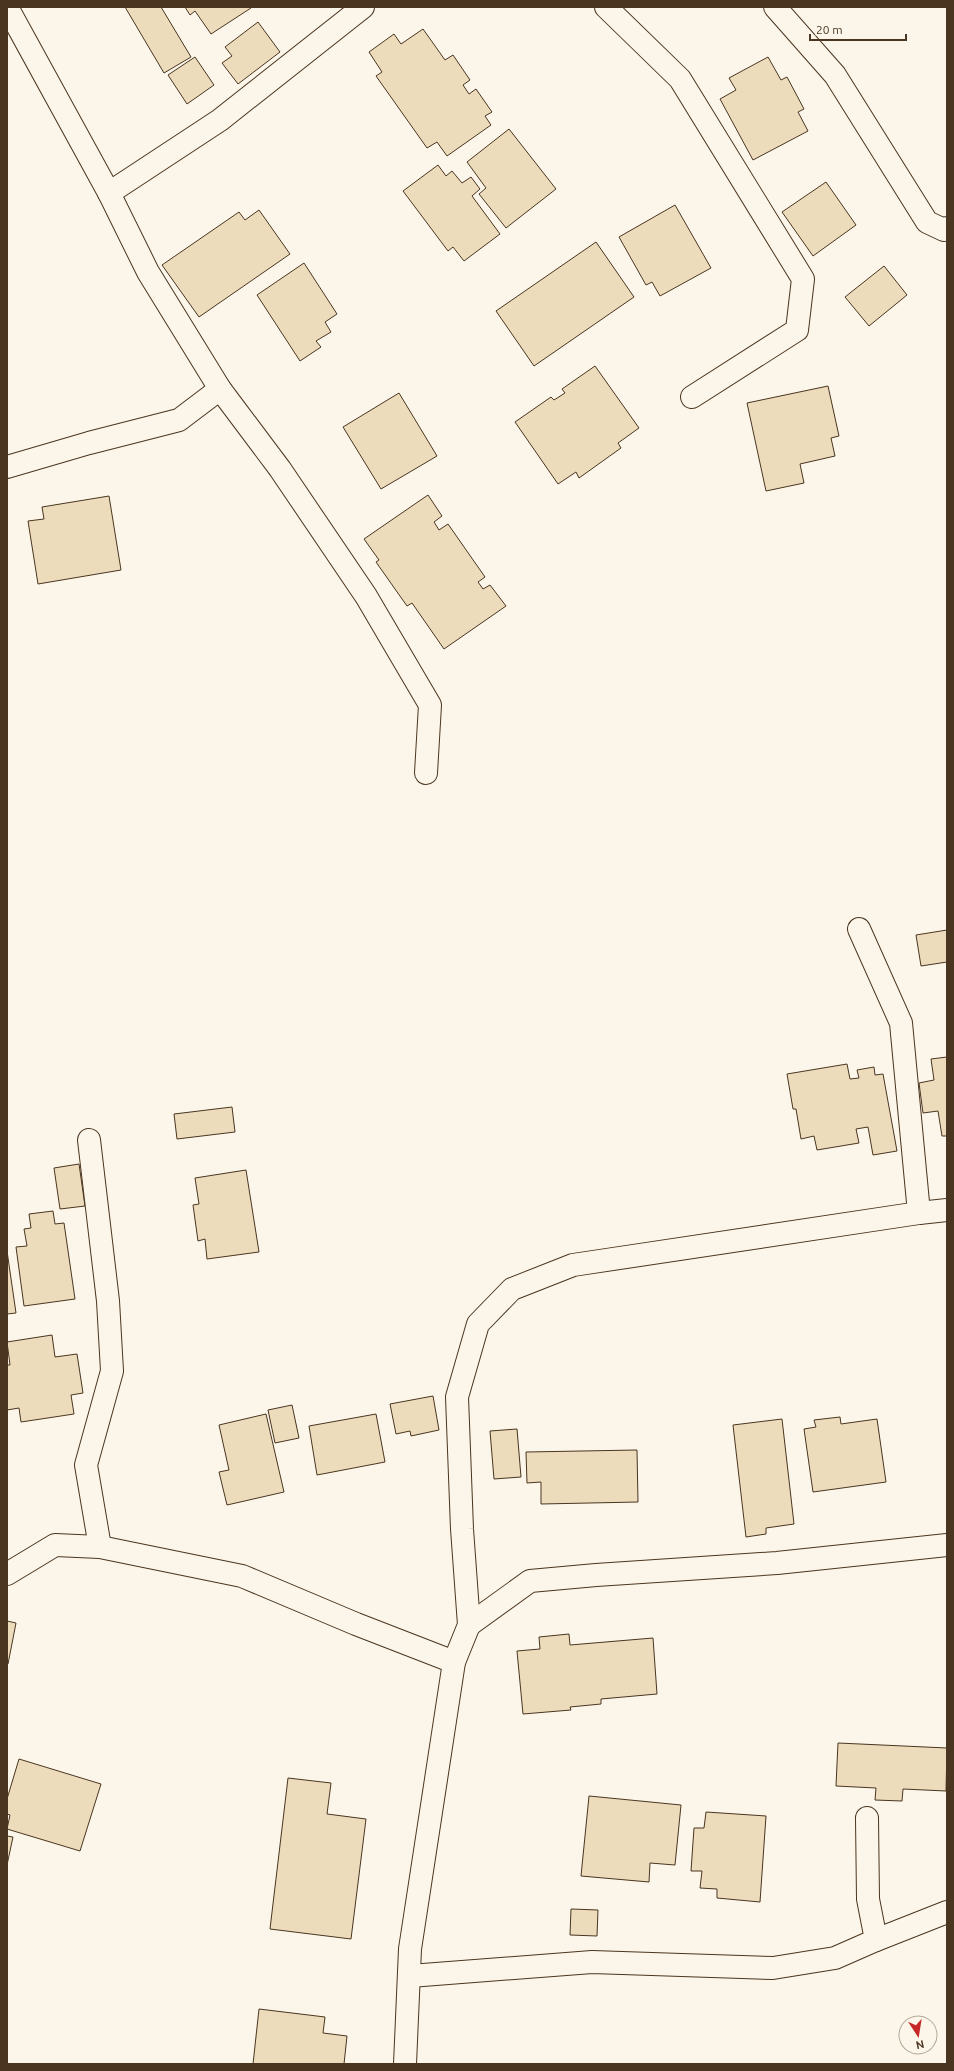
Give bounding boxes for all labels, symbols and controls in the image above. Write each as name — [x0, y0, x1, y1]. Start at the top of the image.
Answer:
scale bar — [810, 16, 906, 42]
text: 20 m — [816, 23, 843, 36]
north arrow — [898, 2015, 938, 2055]
text: N — [915, 2038, 925, 2052]

